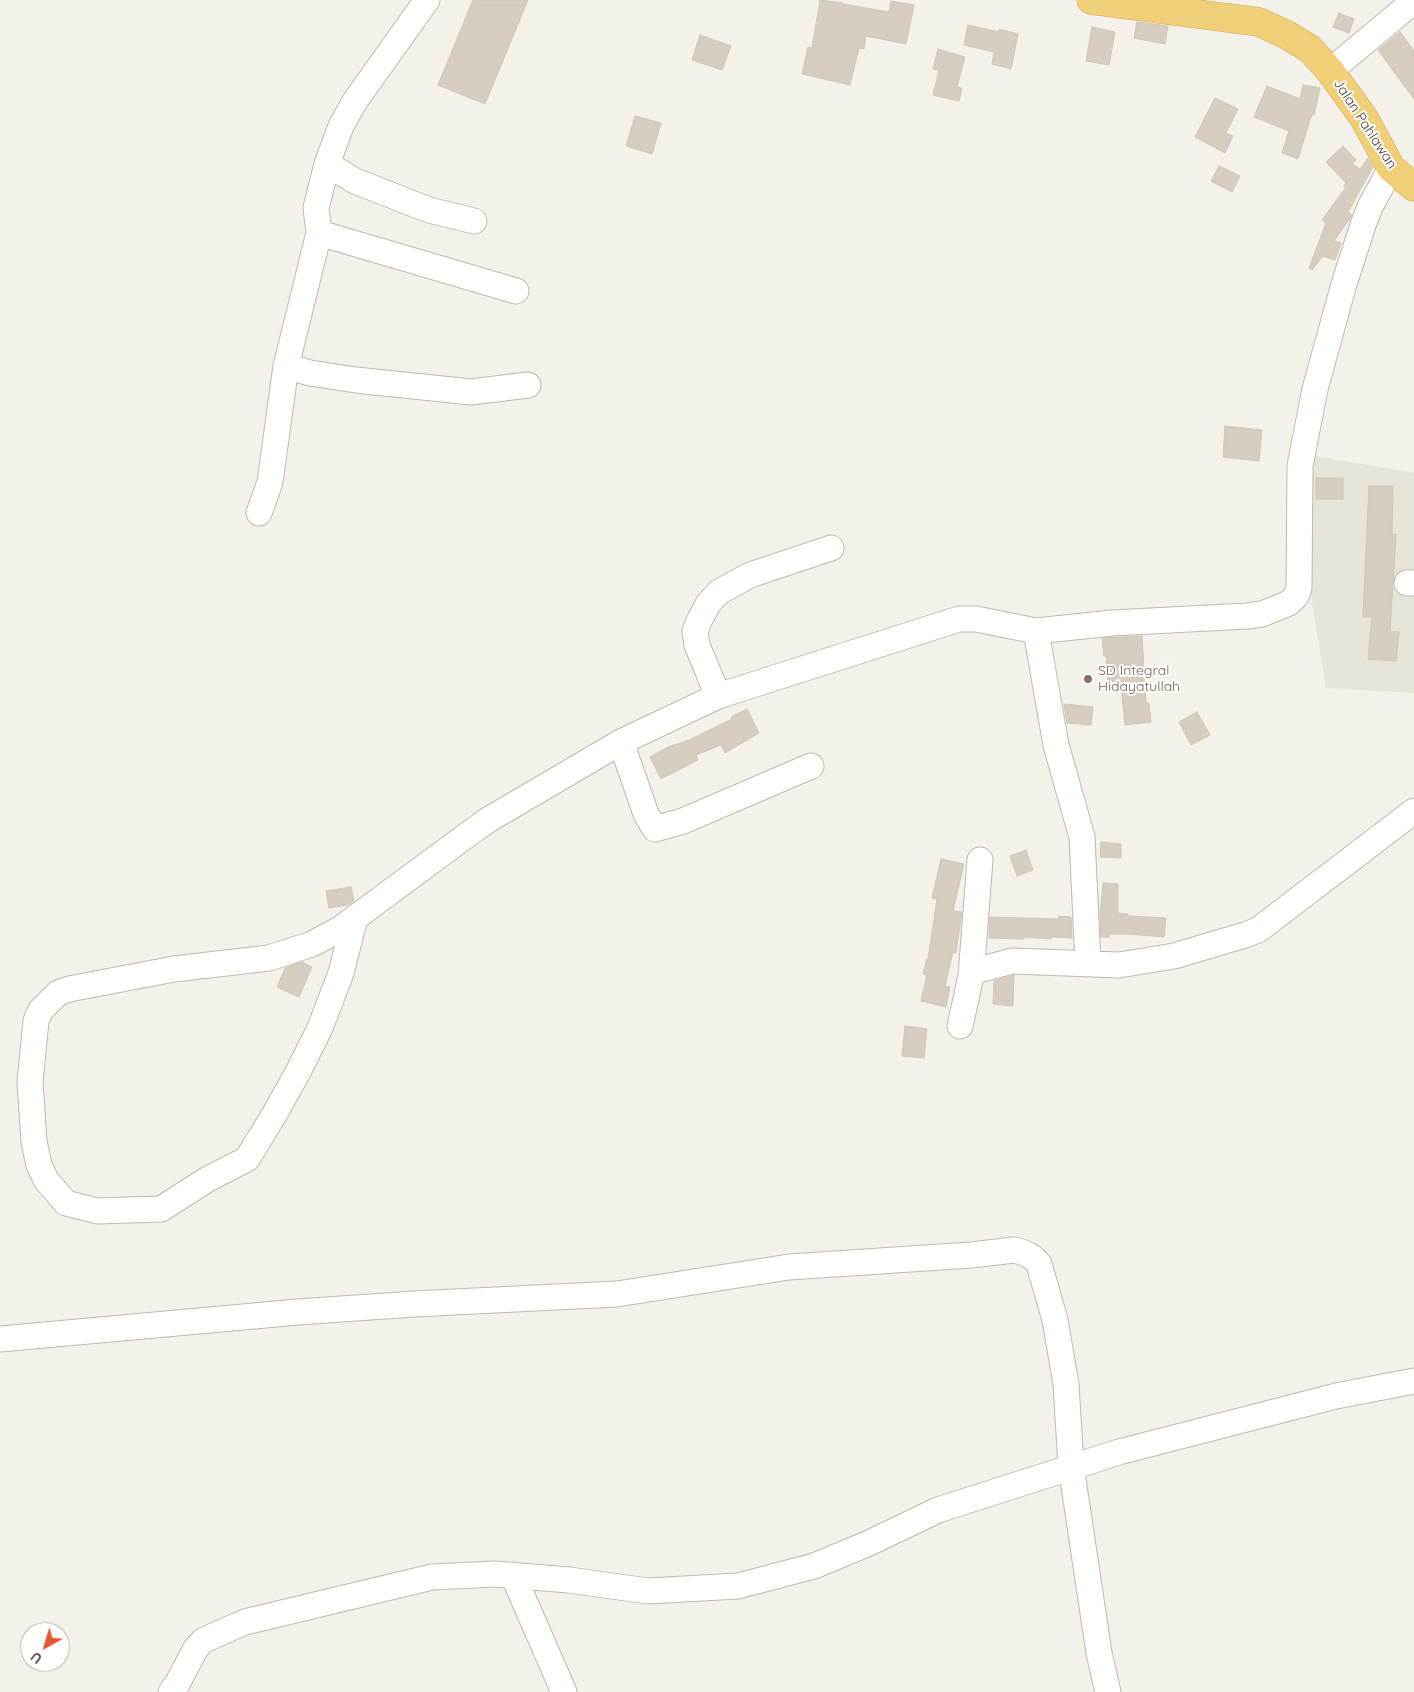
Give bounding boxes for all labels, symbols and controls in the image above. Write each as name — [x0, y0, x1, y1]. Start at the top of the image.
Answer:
street label: Jalan Pahlawan — [1330, 76, 1400, 172]
place label: SD Integral Hidayatullah — [1098, 663, 1180, 696]
marker: SD Integral Hidayatullah — [1082, 673, 1094, 685]
north arrow — [20, 1622, 70, 1672]
text: U — [27, 1648, 46, 1668]

